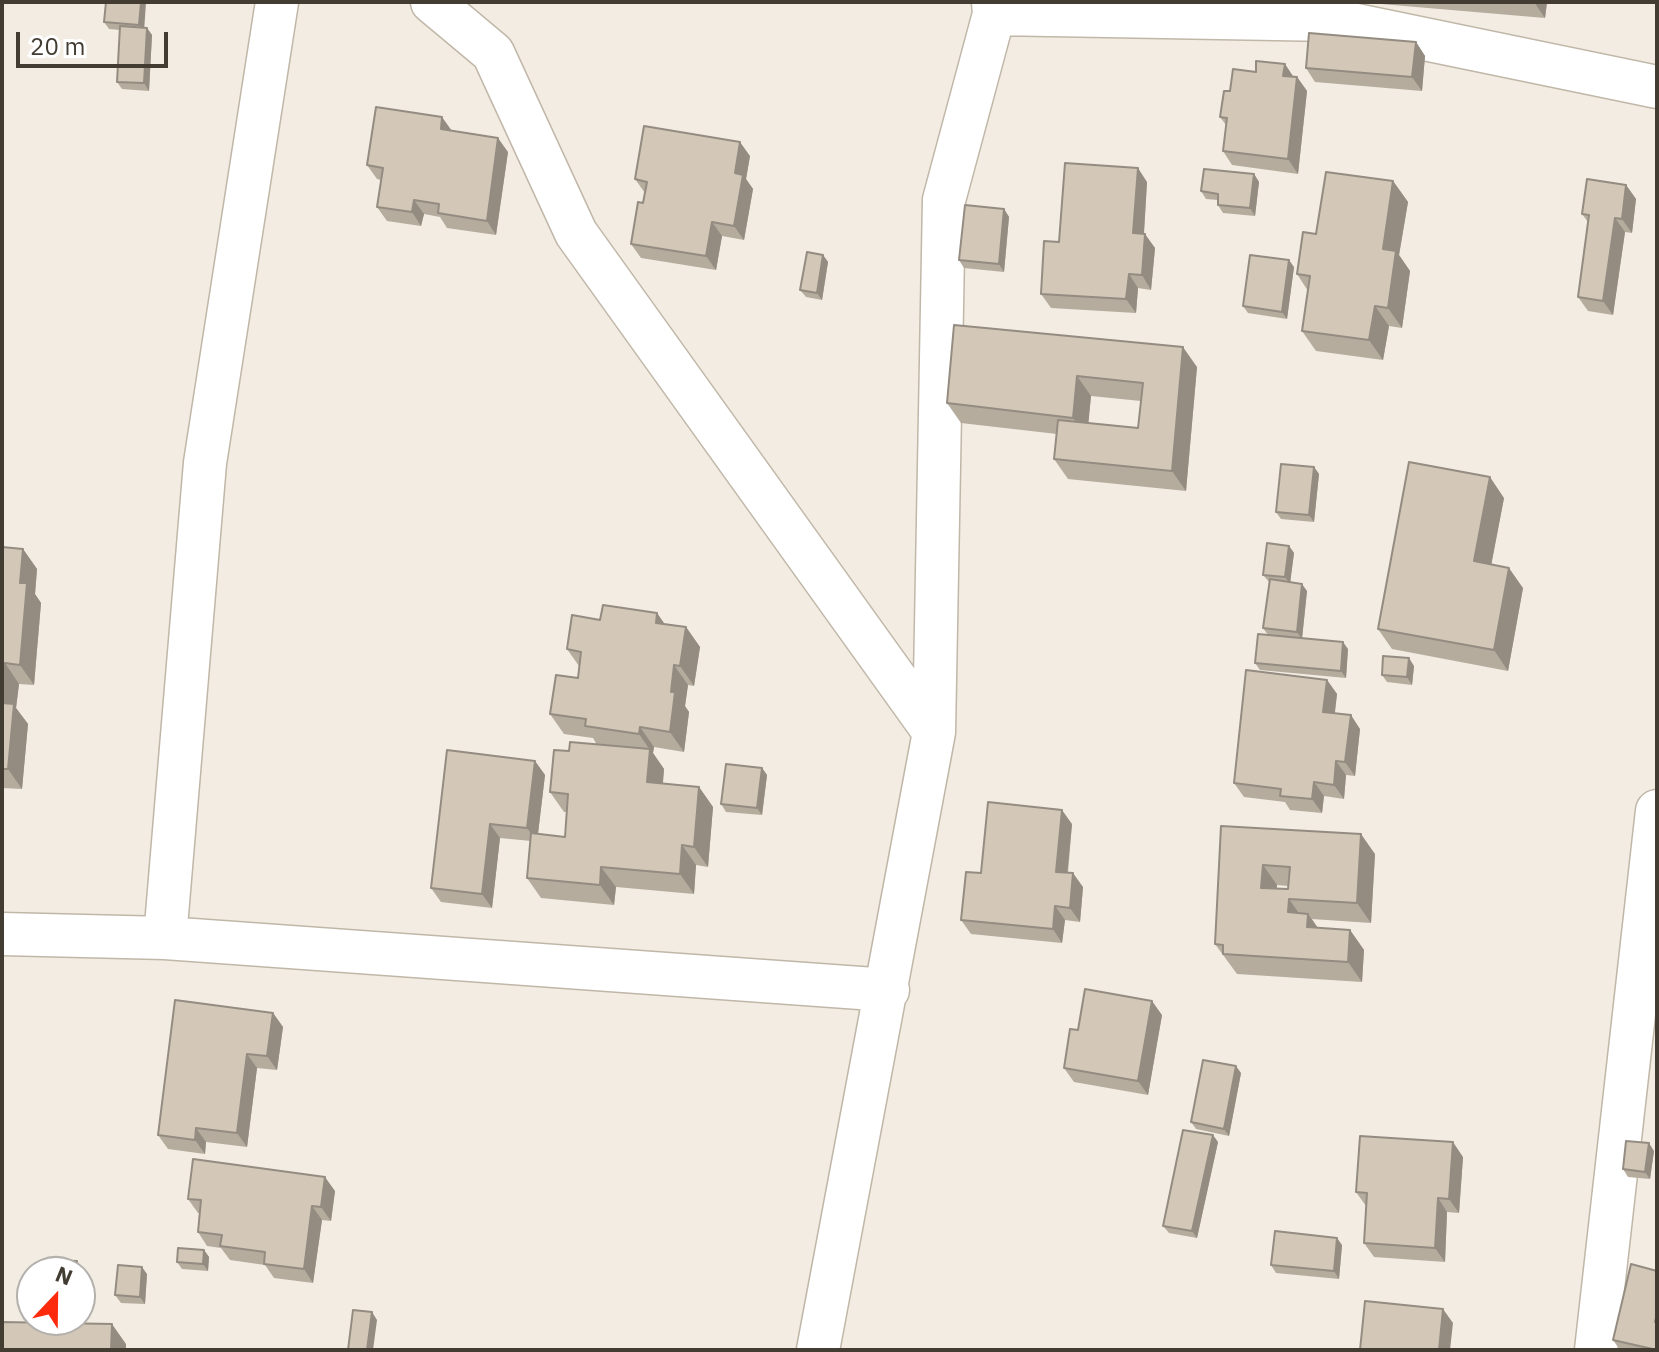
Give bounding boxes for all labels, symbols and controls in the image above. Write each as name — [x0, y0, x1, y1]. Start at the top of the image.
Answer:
scale bar — [20, 16, 172, 66]
text: 20 m — [30, 30, 85, 62]
north arrow — [16, 1256, 96, 1336]
text: N — [52, 1259, 77, 1292]

